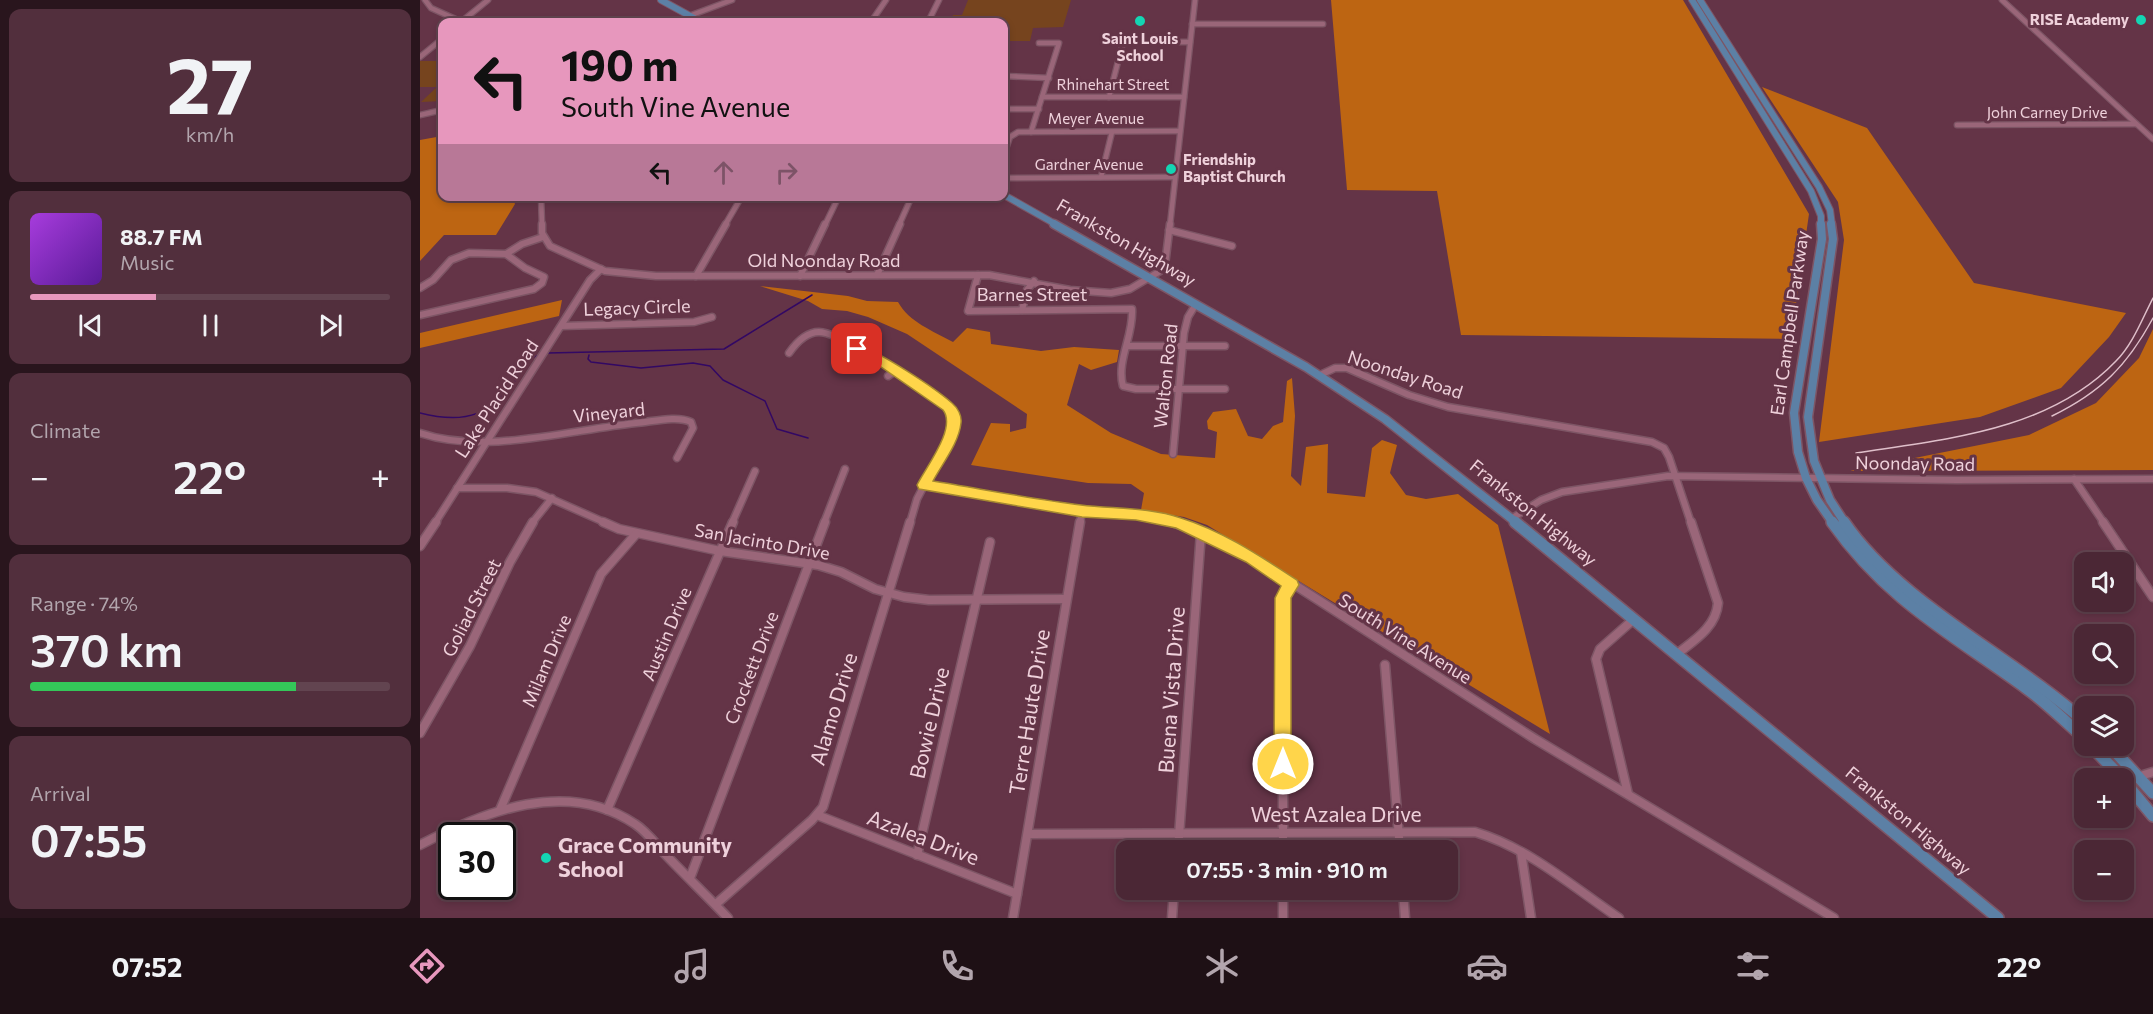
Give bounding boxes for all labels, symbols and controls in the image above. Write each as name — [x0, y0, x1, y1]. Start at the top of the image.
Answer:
place label: RISE Academy — [2030, 10, 2130, 28]
marker: RISE Academy — [2134, 13, 2148, 27]
marker: Saint Louis School — [1133, 14, 1147, 28]
place label: Saint Louis School — [1102, 29, 1178, 64]
text: 27 — [167, 35, 253, 130]
text: 190 m — [561, 38, 679, 90]
icon: left — [462, 42, 540, 120]
street label: Rhinehart Street — [1057, 75, 1169, 93]
text: South Vine Avenue — [561, 90, 790, 123]
street label: John Carney Drive — [1987, 103, 2107, 121]
street label: Meyer Avenue — [1048, 109, 1144, 127]
text: km/h — [186, 122, 234, 146]
place label: Friendship Baptist Church — [1183, 150, 1286, 185]
street label: Gardner Avenue — [1035, 155, 1143, 173]
icon: left — [644, 156, 677, 189]
icon: ahead — [707, 156, 740, 189]
icon: right — [770, 156, 803, 189]
marker: Friendship Baptist Church — [1164, 162, 1178, 176]
street label: Frankston Highway — [1053, 193, 1200, 291]
text: 88.7 FM — [120, 223, 203, 250]
street label: Earl Campbell Parkway — [1765, 229, 1813, 417]
street label: Old Noonday Road — [748, 249, 900, 271]
text: Music — [120, 250, 174, 274]
street label: Barnes Street — [977, 283, 1087, 305]
street label: Legacy Circle — [583, 294, 691, 320]
icon: previous — [74, 309, 107, 342]
icon: pause — [194, 309, 227, 342]
icon: next — [314, 309, 347, 342]
street label: Walton Road — [1149, 322, 1181, 429]
pin — [831, 323, 882, 374]
icon: arrive — [840, 332, 873, 365]
street label: Lake Placid Road — [450, 335, 543, 462]
street label: Noonday Road — [1345, 345, 1466, 403]
street label: Vineyard — [572, 397, 646, 427]
text: Climate — [30, 418, 100, 442]
text: 22° — [173, 448, 246, 503]
street label: Noonday Road — [1855, 451, 1975, 475]
street label: Frankston Highway — [1466, 454, 1602, 570]
text: − — [30, 455, 49, 496]
text: + — [371, 455, 390, 496]
street label: San Jacinto Drive — [693, 518, 832, 564]
map controls — [2074, 552, 2134, 900]
button: sound — [2074, 552, 2134, 612]
street label: Goliad Street — [437, 555, 505, 660]
street label: Austin Drive — [636, 583, 696, 684]
street label: South Vine Avenue — [1335, 588, 1476, 688]
text: Range · 74% — [30, 591, 138, 615]
street label: Buena Vista Drive — [1152, 606, 1189, 774]
street label: Crockett Drive — [719, 608, 783, 727]
street label: Milam Drive — [517, 611, 575, 710]
text: 370 km — [30, 621, 183, 676]
button: search — [2074, 624, 2134, 684]
street label: Terre Haute Drive — [1003, 627, 1054, 796]
street label: Alamo Drive — [804, 649, 862, 768]
street label: Bowie Drive — [904, 664, 954, 781]
button: layers — [2074, 696, 2134, 756]
position arrow — [1251, 732, 1315, 796]
street label: Frankston Highway — [1841, 761, 1976, 879]
button: + — [2074, 768, 2134, 828]
text: Arrival — [30, 781, 91, 805]
street label: West Azalea Drive — [1250, 801, 1422, 826]
street label: Azalea Drive — [864, 804, 983, 869]
text: 07:55 — [30, 811, 147, 866]
speed limit sign: 30 — [438, 822, 516, 900]
place label: Grace Community School — [558, 832, 732, 881]
button: − — [2074, 840, 2134, 900]
marker: Grace Community School — [539, 851, 553, 865]
text: 07:55 · 3 min · 910 m — [1186, 856, 1388, 883]
icon: directions — [406, 945, 448, 987]
icon: music — [671, 945, 713, 987]
icon: phone — [936, 945, 978, 987]
icon: climate — [1201, 945, 1243, 987]
icon: car — [1466, 945, 1508, 987]
icon: filters — [1732, 945, 1774, 987]
text: 07:52 — [112, 950, 182, 983]
text: 22° — [1997, 950, 2041, 983]

